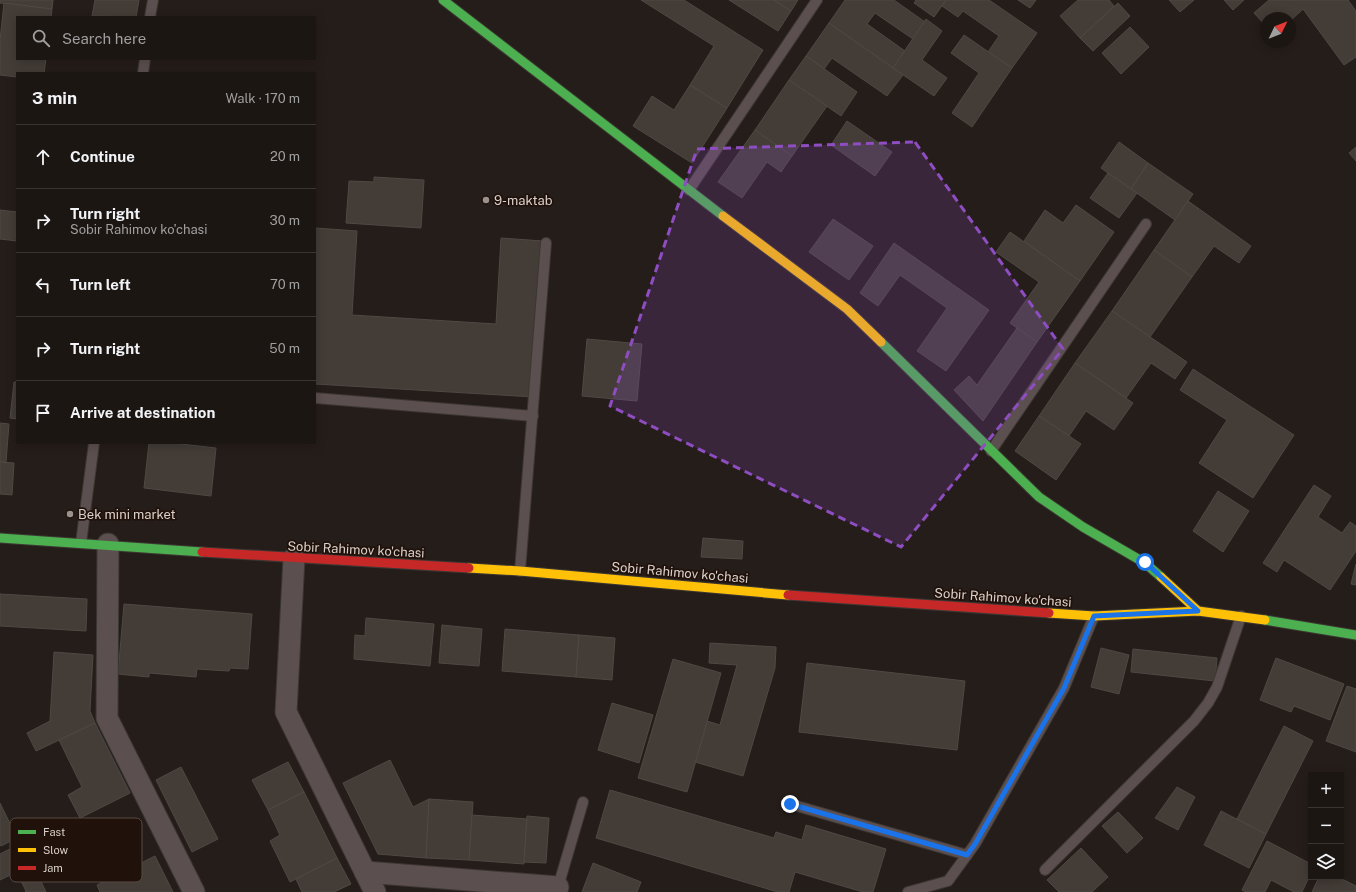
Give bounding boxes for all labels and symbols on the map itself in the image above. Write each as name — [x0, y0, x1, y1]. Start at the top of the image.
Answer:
north arrow — [1260, 12, 1296, 48]
place label: 9-maktab — [494, 193, 553, 208]
marker: 9-maktab — [481, 195, 491, 205]
place label: Bek mini market — [78, 507, 176, 522]
marker: Bek mini market — [65, 509, 75, 519]
street label: Sobir Rahimov ko'chasi — [287, 538, 425, 561]
route start — [1136, 553, 1154, 571]
street label: Sobir Rahimov ko'chasi — [611, 559, 749, 586]
street label: Sobir Rahimov ko'chasi — [934, 585, 1072, 610]
route end — [781, 795, 799, 813]
legend — [10, 818, 142, 882]
text: Fast — [43, 826, 65, 838]
text: Slow — [43, 844, 69, 856]
text: Jam — [43, 862, 63, 874]

